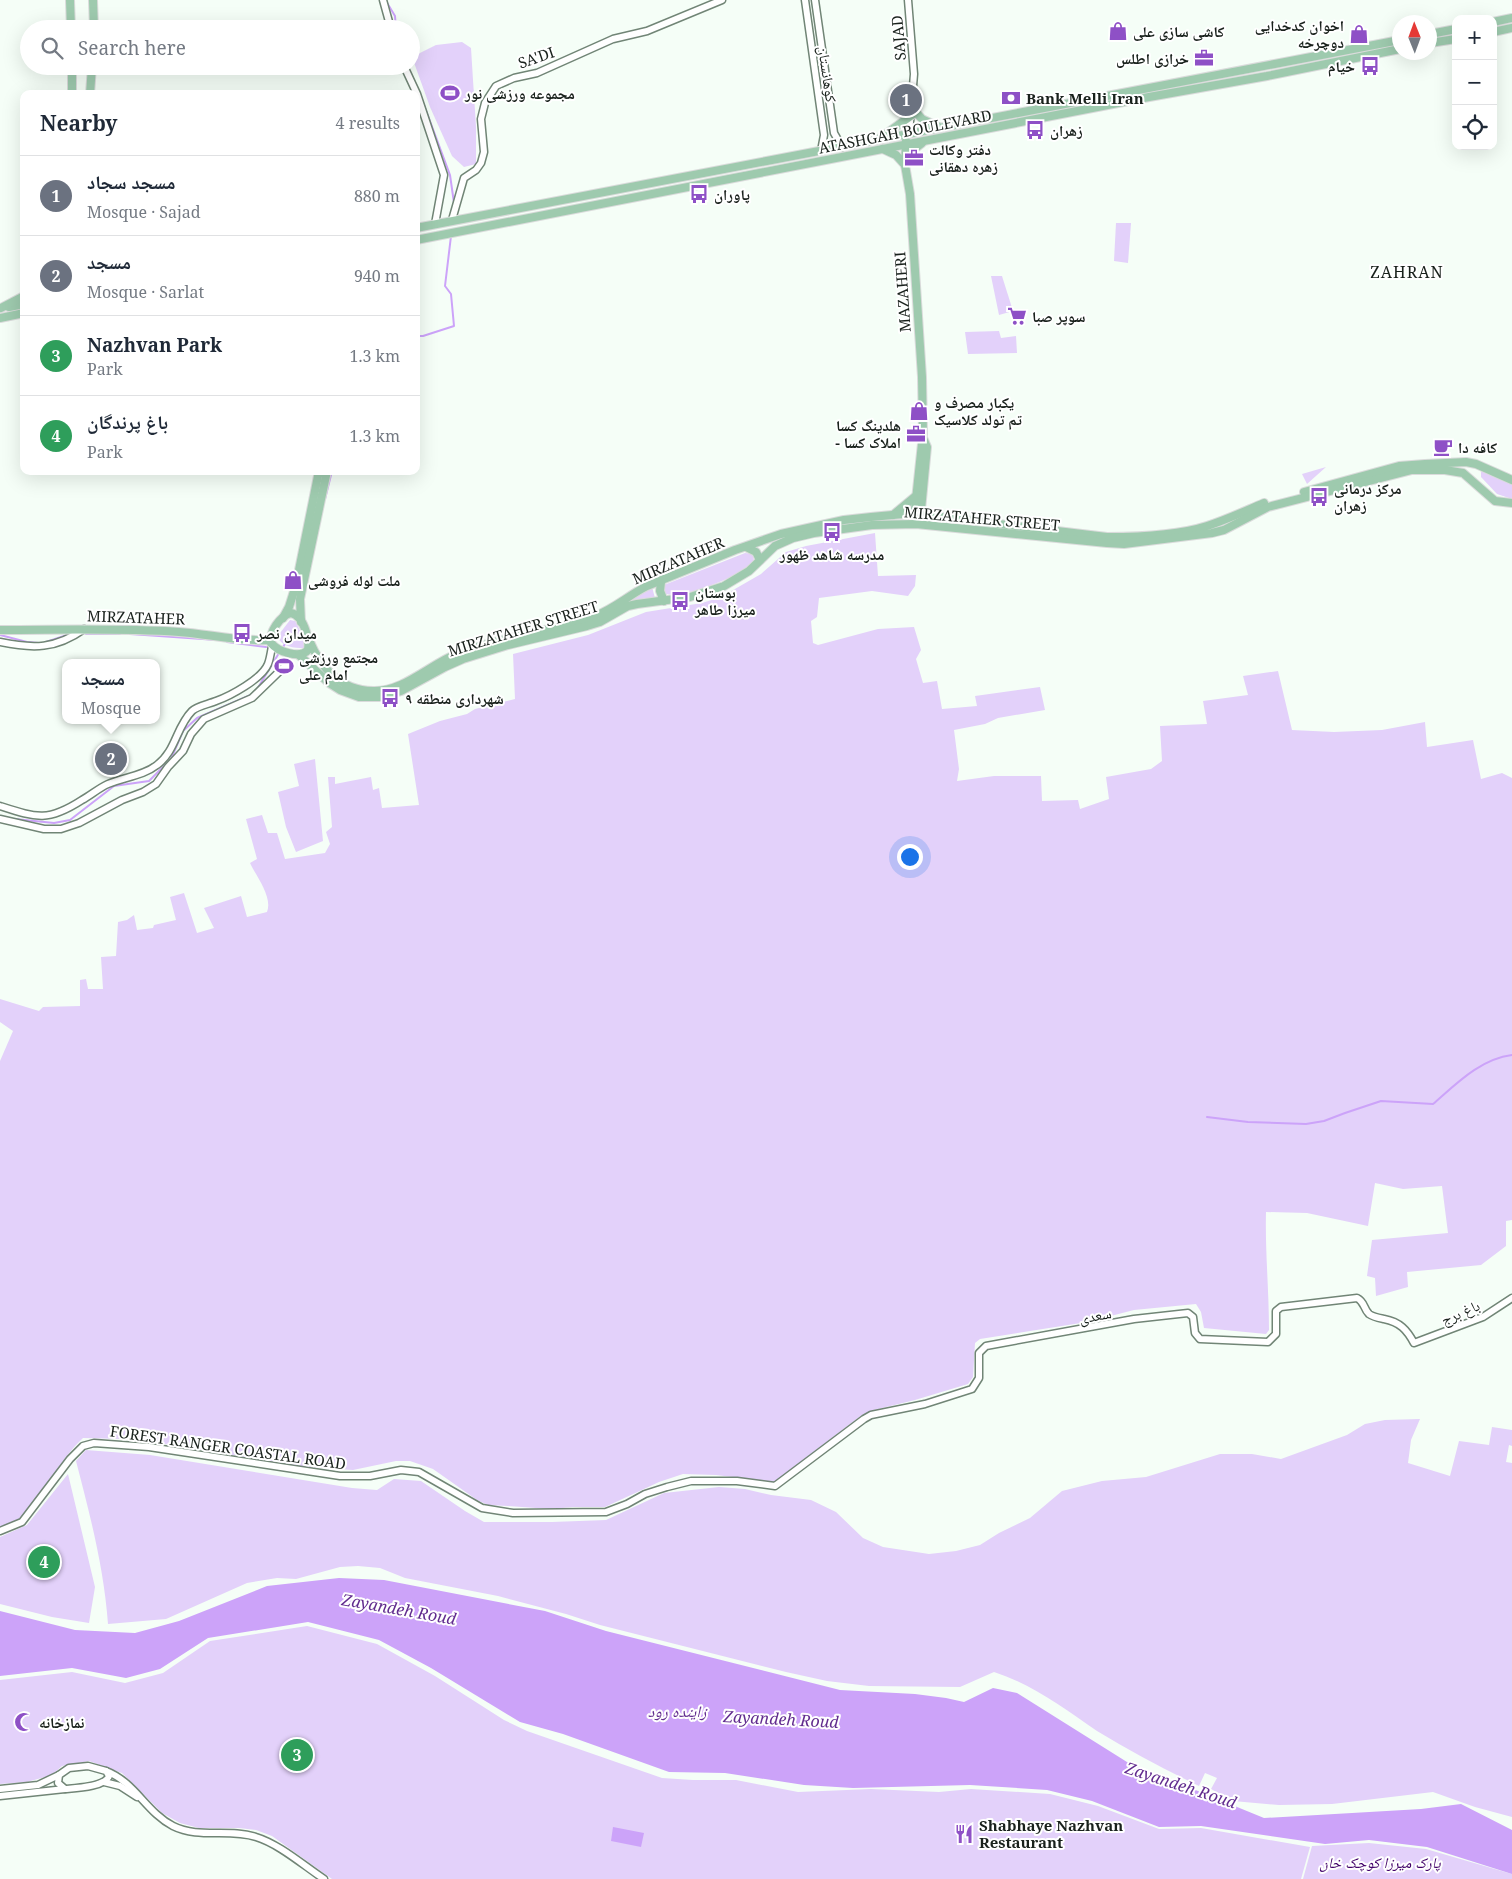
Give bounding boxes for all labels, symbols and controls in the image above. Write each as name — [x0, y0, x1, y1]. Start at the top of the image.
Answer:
street label: SAJAD — [886, 14, 910, 61]
place label: اخوان کدخدایی دوچرخه — [1255, 15, 1344, 52]
north arrow — [1392, 15, 1437, 60]
map controls — [1452, 15, 1497, 150]
button: + — [1452, 15, 1497, 60]
search box — [20, 20, 420, 75]
shop icon: کاشی سازی علی — [1107, 20, 1129, 42]
place label: کاشی سازی علی — [1133, 21, 1225, 41]
shop icon: اخوان کدخدایی دوچرخه — [1348, 23, 1370, 45]
icon: search — [38, 34, 66, 62]
text: Search here — [78, 35, 186, 61]
street label: SA'DI — [515, 42, 557, 72]
street label: کوهانستان — [813, 45, 842, 104]
office icon: خرازی اطلس — [1193, 47, 1215, 69]
place label: خرازی اطلس — [1116, 48, 1189, 68]
bus stop icon: خیام — [1359, 55, 1381, 77]
place label: خیام — [1328, 56, 1355, 77]
button: − — [1452, 60, 1497, 105]
pin: 1 — [890, 81, 922, 119]
sports icon: مجموعه ورزشی نور — [439, 82, 461, 104]
place label: مجموعه ورزشی نور — [464, 83, 575, 103]
bank icon: Bank Melli Iran — [1000, 87, 1022, 109]
place label: Bank Melli Iran — [1026, 88, 1144, 108]
street label: ATASHGAH BOULEVARD — [817, 104, 993, 158]
button: locate — [1452, 105, 1497, 150]
text: Nearby — [40, 109, 118, 137]
text: 4 results — [336, 112, 400, 134]
bus stop icon: زهران — [1024, 119, 1046, 141]
place label: زهران — [1050, 120, 1083, 140]
place label: دفتر وکالت زهره دهقانی — [929, 139, 998, 176]
office icon: دفتر وکالت زهره دهقانی — [903, 147, 925, 169]
text: مسجد سجاد — [87, 169, 175, 195]
bus stop icon: پاوران — [688, 183, 710, 205]
place label: پاوران — [714, 184, 750, 204]
text: 1 — [51, 185, 61, 207]
text: 880 m — [354, 185, 400, 207]
text: Mosque · Sajad — [87, 201, 201, 223]
text: مسجد — [87, 249, 131, 275]
street label: MAZAHERI — [889, 251, 915, 333]
district label: ZAHRAN — [1370, 261, 1444, 283]
text: 2 — [51, 265, 61, 287]
text: 940 m — [354, 265, 400, 287]
text: Mosque · Sarlat — [87, 281, 204, 303]
supermarket icon: سوپر صبا — [1006, 305, 1028, 327]
place label: سوپر صبا — [1032, 306, 1085, 326]
text: Nazhvan Park — [87, 332, 222, 358]
text: 3 — [51, 345, 61, 367]
text: 1.3 km — [349, 345, 400, 367]
text: Park — [87, 358, 123, 380]
place label: یکبار مصرف و تم تولد کلاسیک — [934, 392, 1022, 430]
shop icon: یکبار مصرف و تم تولد کلاسیک — [908, 400, 930, 422]
text: باغ پرندگان — [87, 409, 168, 435]
place label: هلدینگ کسا - املاک کسا — [835, 415, 901, 452]
office icon: هلدینگ کسا - املاک کسا — [905, 423, 927, 445]
text: 4 — [51, 425, 61, 447]
text: 1.3 km — [349, 425, 400, 447]
cafe icon: کافه دا — [1432, 436, 1454, 458]
place label: کافه دا — [1458, 437, 1497, 457]
text: Park — [87, 441, 123, 463]
place label: مرکز درمانی زهران — [1334, 478, 1402, 515]
bus stop icon: مرکز درمانی زهران — [1308, 486, 1330, 508]
street label: MIRZATAHER STREET — [903, 501, 1061, 535]
bus stop icon: مدرسه شاهد ظهور — [821, 521, 843, 543]
street label: MIRZATAHER — [629, 532, 727, 588]
place label: مدرسه شاهد ظهور — [779, 544, 884, 564]
shop icon: ملت لوله فروشی — [282, 569, 304, 591]
place label: ملت لوله فروشی — [308, 570, 400, 590]
place label: بوستان میرزا طاهر — [694, 582, 756, 619]
bus stop icon: بوستان میرزا طاهر — [669, 590, 691, 612]
street label: MIRZATAHER STREET — [445, 596, 601, 660]
street label: MIRZATAHER — [87, 605, 185, 629]
bus stop icon: میدان نصر — [231, 622, 253, 644]
place label: میدان نصر — [256, 623, 317, 643]
place label: مجتمع ورزشی امام علی — [299, 647, 378, 685]
sports icon: مجتمع ورزشی امام علی — [273, 655, 295, 677]
popup — [62, 659, 160, 724]
text: مسجد — [81, 665, 125, 691]
bus stop icon: شهرداری منطقه ۹ — [379, 687, 401, 709]
place label: شهرداری منطقه ۹ — [405, 688, 504, 708]
text: Mosque — [81, 697, 141, 719]
pin: 2 — [95, 740, 127, 778]
your location — [897, 844, 923, 870]
street label: باغ برج — [1437, 1295, 1483, 1330]
street label: سعدی — [1077, 1302, 1113, 1329]
street label: FOREST RANGER COASTAL ROAD — [109, 1421, 347, 1473]
pin: 4 — [28, 1543, 60, 1581]
water label: Zayandeh Roud — [339, 1588, 458, 1630]
water label: زاینده رود — [648, 1700, 708, 1722]
water label: Zayandeh Roud — [722, 1705, 840, 1733]
mosque icon: نمازخانه — [13, 1711, 35, 1733]
place label: نمازخانه — [39, 1712, 84, 1732]
pin: 3 — [281, 1736, 313, 1774]
water label: Zayandeh Roud — [1122, 1756, 1240, 1814]
place label: Shabhaye Nazhvan Restaurant — [979, 1815, 1123, 1852]
restaurant icon: Shabhaye Nazhvan Restaurant — [953, 1823, 975, 1845]
park label: پارک میرزا کوچک خان — [1319, 1852, 1442, 1872]

